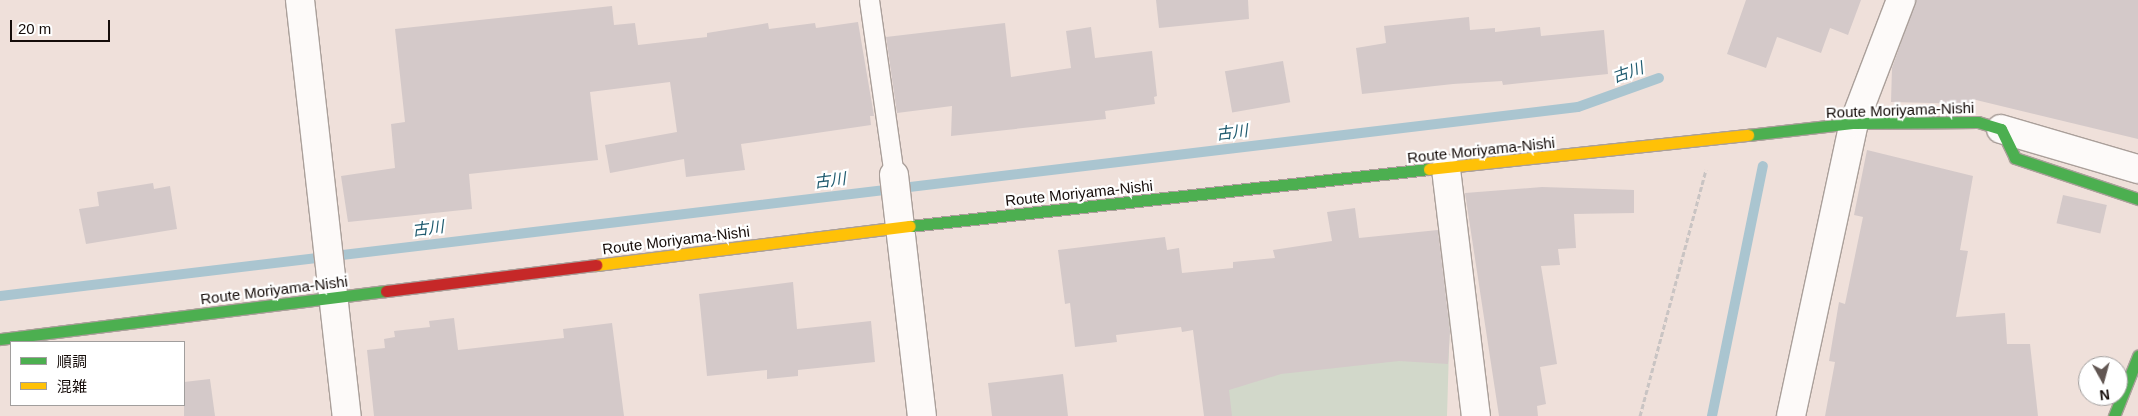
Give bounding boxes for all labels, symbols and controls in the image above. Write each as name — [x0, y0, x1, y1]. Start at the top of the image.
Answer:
scale bar — [12, 10, 112, 42]
text: 20 m — [18, 20, 51, 37]
water label: 古川 — [1610, 59, 1646, 87]
street label: Route Moriyama-Nishi — [1826, 98, 1974, 122]
water label: 古川 — [1215, 122, 1249, 144]
street label: Route Moriyama-Nishi — [1406, 133, 1556, 167]
water label: 古川 — [813, 170, 847, 192]
street label: Route Moriyama-Nishi — [1004, 176, 1154, 210]
water label: 古川 — [411, 218, 445, 240]
street label: Route Moriyama-Nishi — [601, 222, 751, 258]
street label: Route Moriyama-Nishi — [199, 272, 349, 308]
legend — [10, 341, 185, 406]
text: 順調 — [57, 353, 87, 370]
north arrow — [2078, 356, 2128, 406]
text: 混雑 — [57, 378, 87, 395]
text: N — [2099, 386, 2111, 403]

